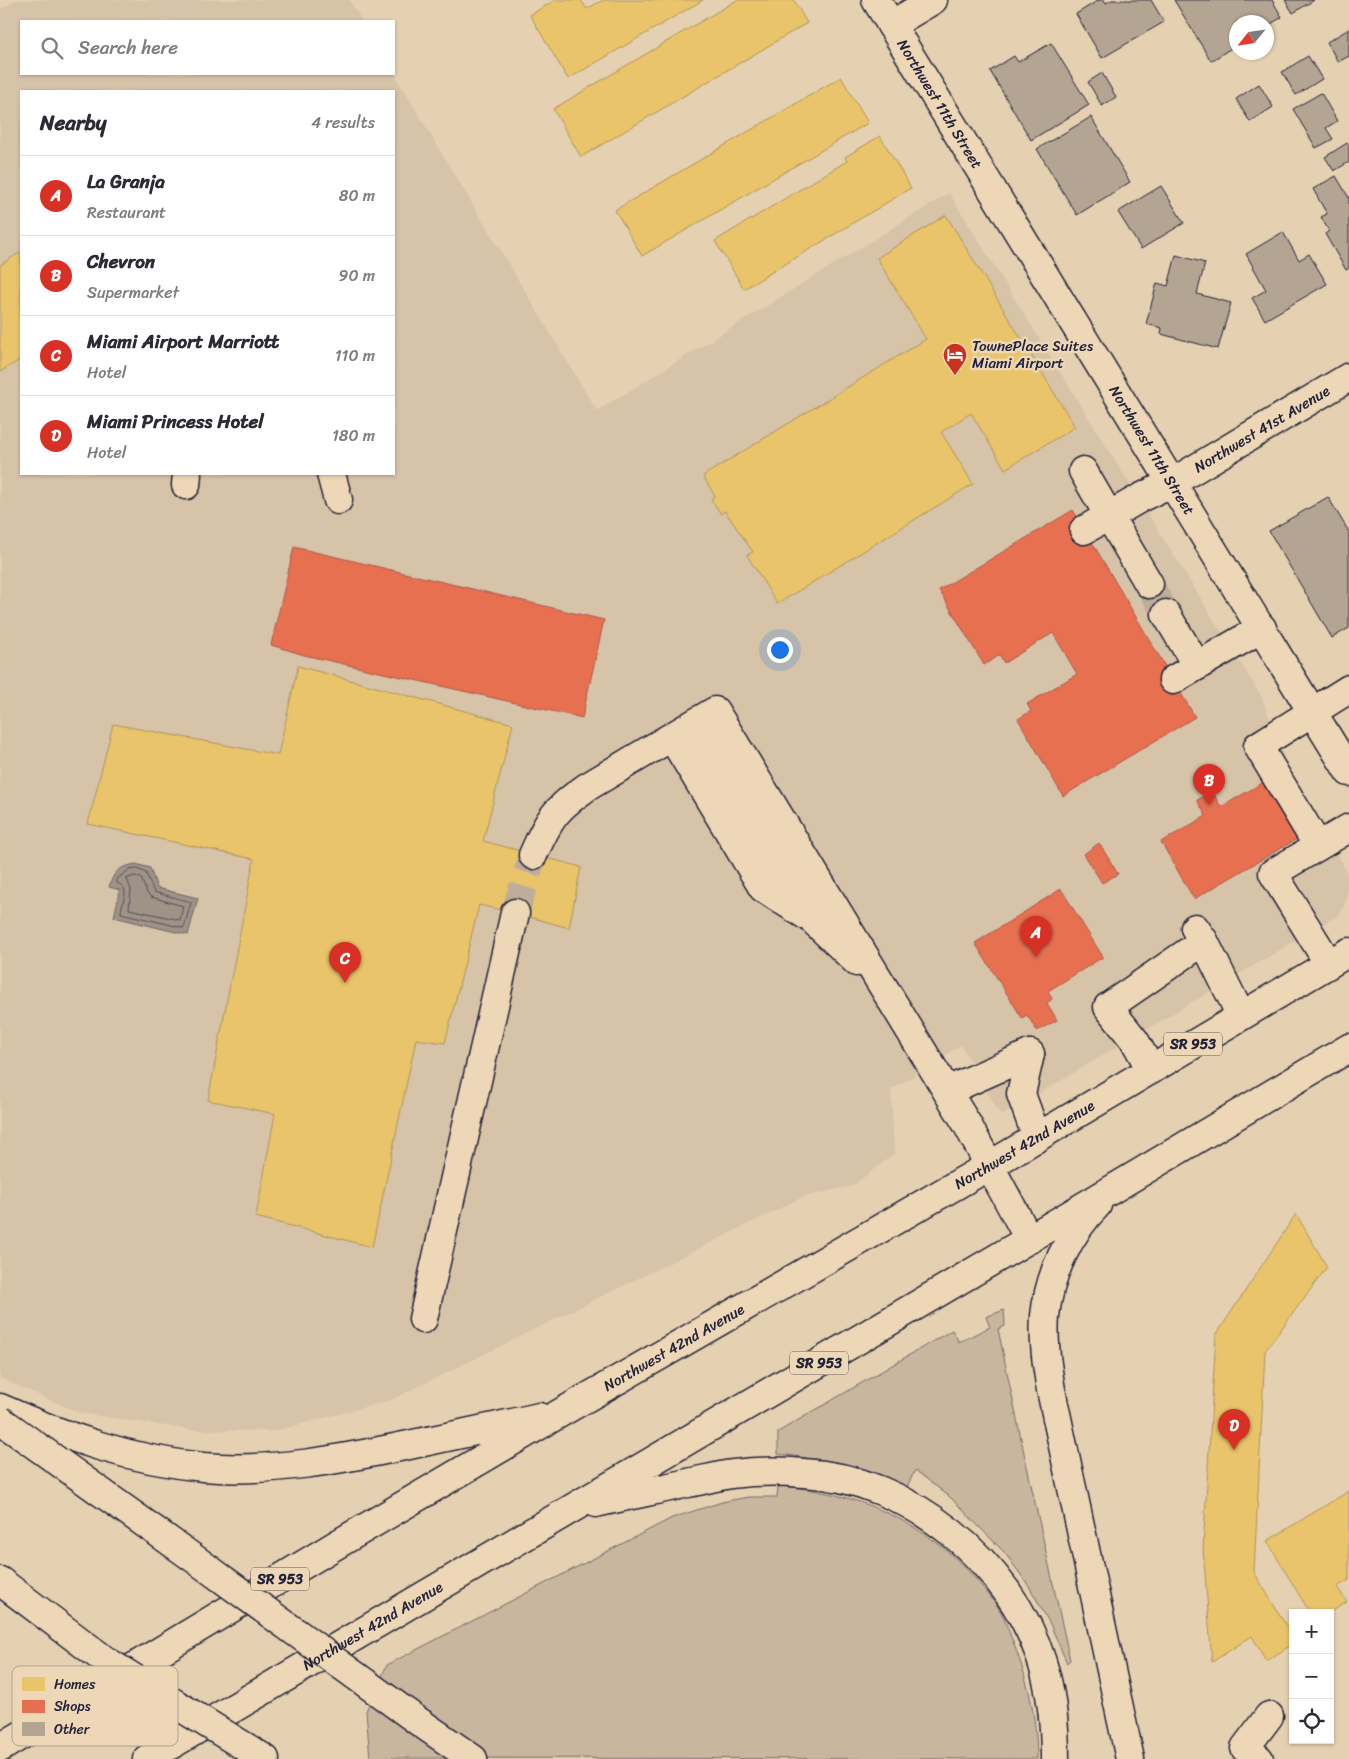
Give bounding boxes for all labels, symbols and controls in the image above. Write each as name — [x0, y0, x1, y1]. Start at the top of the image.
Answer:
north arrow — [1229, 15, 1274, 60]
search box — [20, 20, 395, 75]
text: Search here — [78, 31, 178, 64]
icon: search — [38, 34, 66, 62]
street label: Northwest 11th Street — [890, 34, 990, 174]
text: Nearby — [40, 104, 106, 142]
text: 4 results — [311, 108, 375, 137]
text: La Granja — [87, 165, 165, 198]
text: A — [51, 181, 61, 210]
text: 80 m — [339, 181, 375, 210]
text: Restaurant — [87, 198, 166, 227]
text: Chevron — [87, 245, 155, 278]
text: B — [51, 261, 61, 290]
text: 90 m — [339, 261, 375, 290]
text: Supermarket — [87, 278, 179, 307]
text: Miami Airport Marriott — [87, 325, 280, 358]
place label: TownePlace Suites Miami Airport — [972, 333, 1094, 376]
text: C — [51, 341, 61, 370]
text: 110 m — [335, 341, 375, 370]
hotel icon: TownePlace Suites Miami Airport — [942, 342, 968, 376]
text: Hotel — [87, 358, 126, 387]
street label: Northwest 41st Avenue — [1189, 378, 1335, 480]
street label: Northwest 11th Street — [1102, 380, 1202, 521]
text: Miami Princess Hotel — [87, 405, 264, 438]
text: D — [51, 421, 61, 450]
text: 180 m — [332, 421, 375, 450]
text: Hotel — [87, 438, 126, 467]
your location — [767, 637, 793, 663]
pin: B — [1193, 764, 1225, 805]
pin: A — [1020, 916, 1052, 957]
pin: C — [329, 942, 361, 983]
road number: SR 953 — [1164, 1032, 1222, 1056]
street label: Northwest 42nd Avenue — [949, 1093, 1100, 1196]
street label: Northwest 42nd Avenue — [598, 1296, 750, 1399]
road number: SR 953 — [790, 1352, 848, 1375]
pin: D — [1218, 1409, 1250, 1450]
road number: SR 953 — [251, 1568, 309, 1590]
street label: Northwest 42nd Avenue — [297, 1574, 448, 1678]
map controls — [1289, 1609, 1334, 1744]
button: + — [1289, 1609, 1334, 1654]
button: − — [1289, 1654, 1334, 1699]
legend — [12, 1666, 178, 1746]
text: Homes — [54, 1672, 96, 1697]
text: Shops — [54, 1694, 91, 1719]
button: locate — [1289, 1699, 1334, 1744]
text: Other — [54, 1717, 91, 1742]

